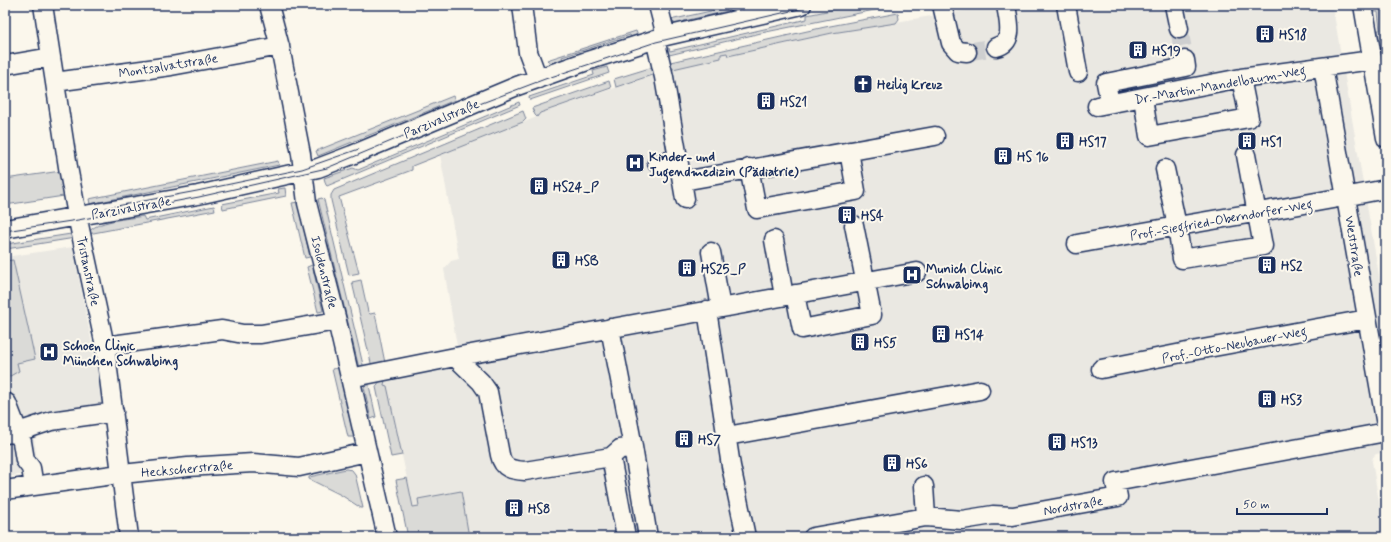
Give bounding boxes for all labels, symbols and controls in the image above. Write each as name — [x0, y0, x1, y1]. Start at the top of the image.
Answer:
building icon: HS18 — [1254, 23, 1276, 45]
place label: HS18 — [1279, 27, 1307, 44]
building icon: HS19 — [1127, 39, 1149, 61]
place label: HS19 — [1152, 43, 1181, 60]
street label: Montsalvatstraße — [117, 50, 219, 83]
street label: Dr.-Martin-Mandelbaum-Weg — [1133, 62, 1308, 111]
church icon: Heilig Kreuz — [852, 73, 874, 95]
place label: Heilig Kreuz — [877, 77, 943, 95]
building icon: HS21 — [755, 90, 777, 112]
place label: HS21 — [780, 94, 807, 111]
street label: Parzivalstraße — [401, 96, 482, 143]
building icon: HS17 — [1054, 130, 1076, 152]
building icon: HS1 — [1236, 130, 1258, 152]
place label: HS17 — [1079, 134, 1107, 151]
place label: HS1 — [1261, 134, 1282, 151]
building icon: HS 16 — [992, 145, 1014, 167]
place label: Kinder- und Jugendmedizin (Pädiatrie) — [649, 149, 799, 184]
place label: HS 16 — [1017, 149, 1049, 166]
hospital icon: Kinder- und Jugendmedizin (Pädiatrie) — [624, 152, 646, 174]
building icon: HS24_P — [528, 175, 550, 197]
place label: HS24_P — [553, 179, 599, 196]
street label: Parzivalstraße — [90, 193, 172, 224]
street label: Prof.-Siegfried-Oberndorfer-Weg — [1129, 196, 1314, 247]
building icon: HS4 — [836, 204, 858, 226]
place label: HS4 — [861, 208, 884, 225]
street label: Weststraße — [1340, 215, 1367, 278]
street label: Isoldenstraße — [306, 234, 341, 311]
street label: Tristanstraße — [72, 235, 103, 308]
building icon: HSB — [550, 249, 572, 271]
place label: HSB — [575, 253, 599, 270]
building icon: HS2 — [1256, 254, 1278, 276]
building icon: HS25_P — [676, 257, 698, 279]
place label: HS2 — [1281, 258, 1303, 275]
place label: HS25_P — [701, 261, 746, 278]
place label: Munich Clinic Schwabing — [926, 261, 1002, 294]
hospital icon: Munich Clinic Schwabing — [901, 264, 923, 286]
building icon: HS14 — [930, 323, 952, 345]
street label: Prof.-Otto-Neubauer-Weg — [1160, 323, 1309, 370]
place label: HS14 — [955, 327, 984, 344]
building icon: HS5 — [849, 331, 871, 353]
place label: HS5 — [874, 335, 897, 352]
place label: Schoen Clinic München Schwabing — [63, 338, 178, 371]
hospital icon: Schoen Clinic München Schwabing — [38, 341, 60, 363]
building icon: HS3 — [1256, 388, 1278, 410]
place label: HS3 — [1281, 392, 1302, 409]
building icon: HS7 — [673, 428, 695, 450]
building icon: HS13 — [1046, 431, 1068, 453]
place label: HS7 — [698, 432, 721, 449]
place label: HS13 — [1071, 435, 1098, 452]
building icon: HS6 — [881, 452, 903, 474]
place label: HS6 — [906, 456, 928, 473]
street label: Heckscherstraße — [141, 457, 234, 482]
scale bar — [1237, 490, 1327, 516]
street label: Nordstraße — [1042, 493, 1104, 520]
building icon: HS8 — [503, 497, 525, 519]
text: 50 m — [1243, 497, 1270, 513]
place label: HS8 — [528, 501, 550, 518]

